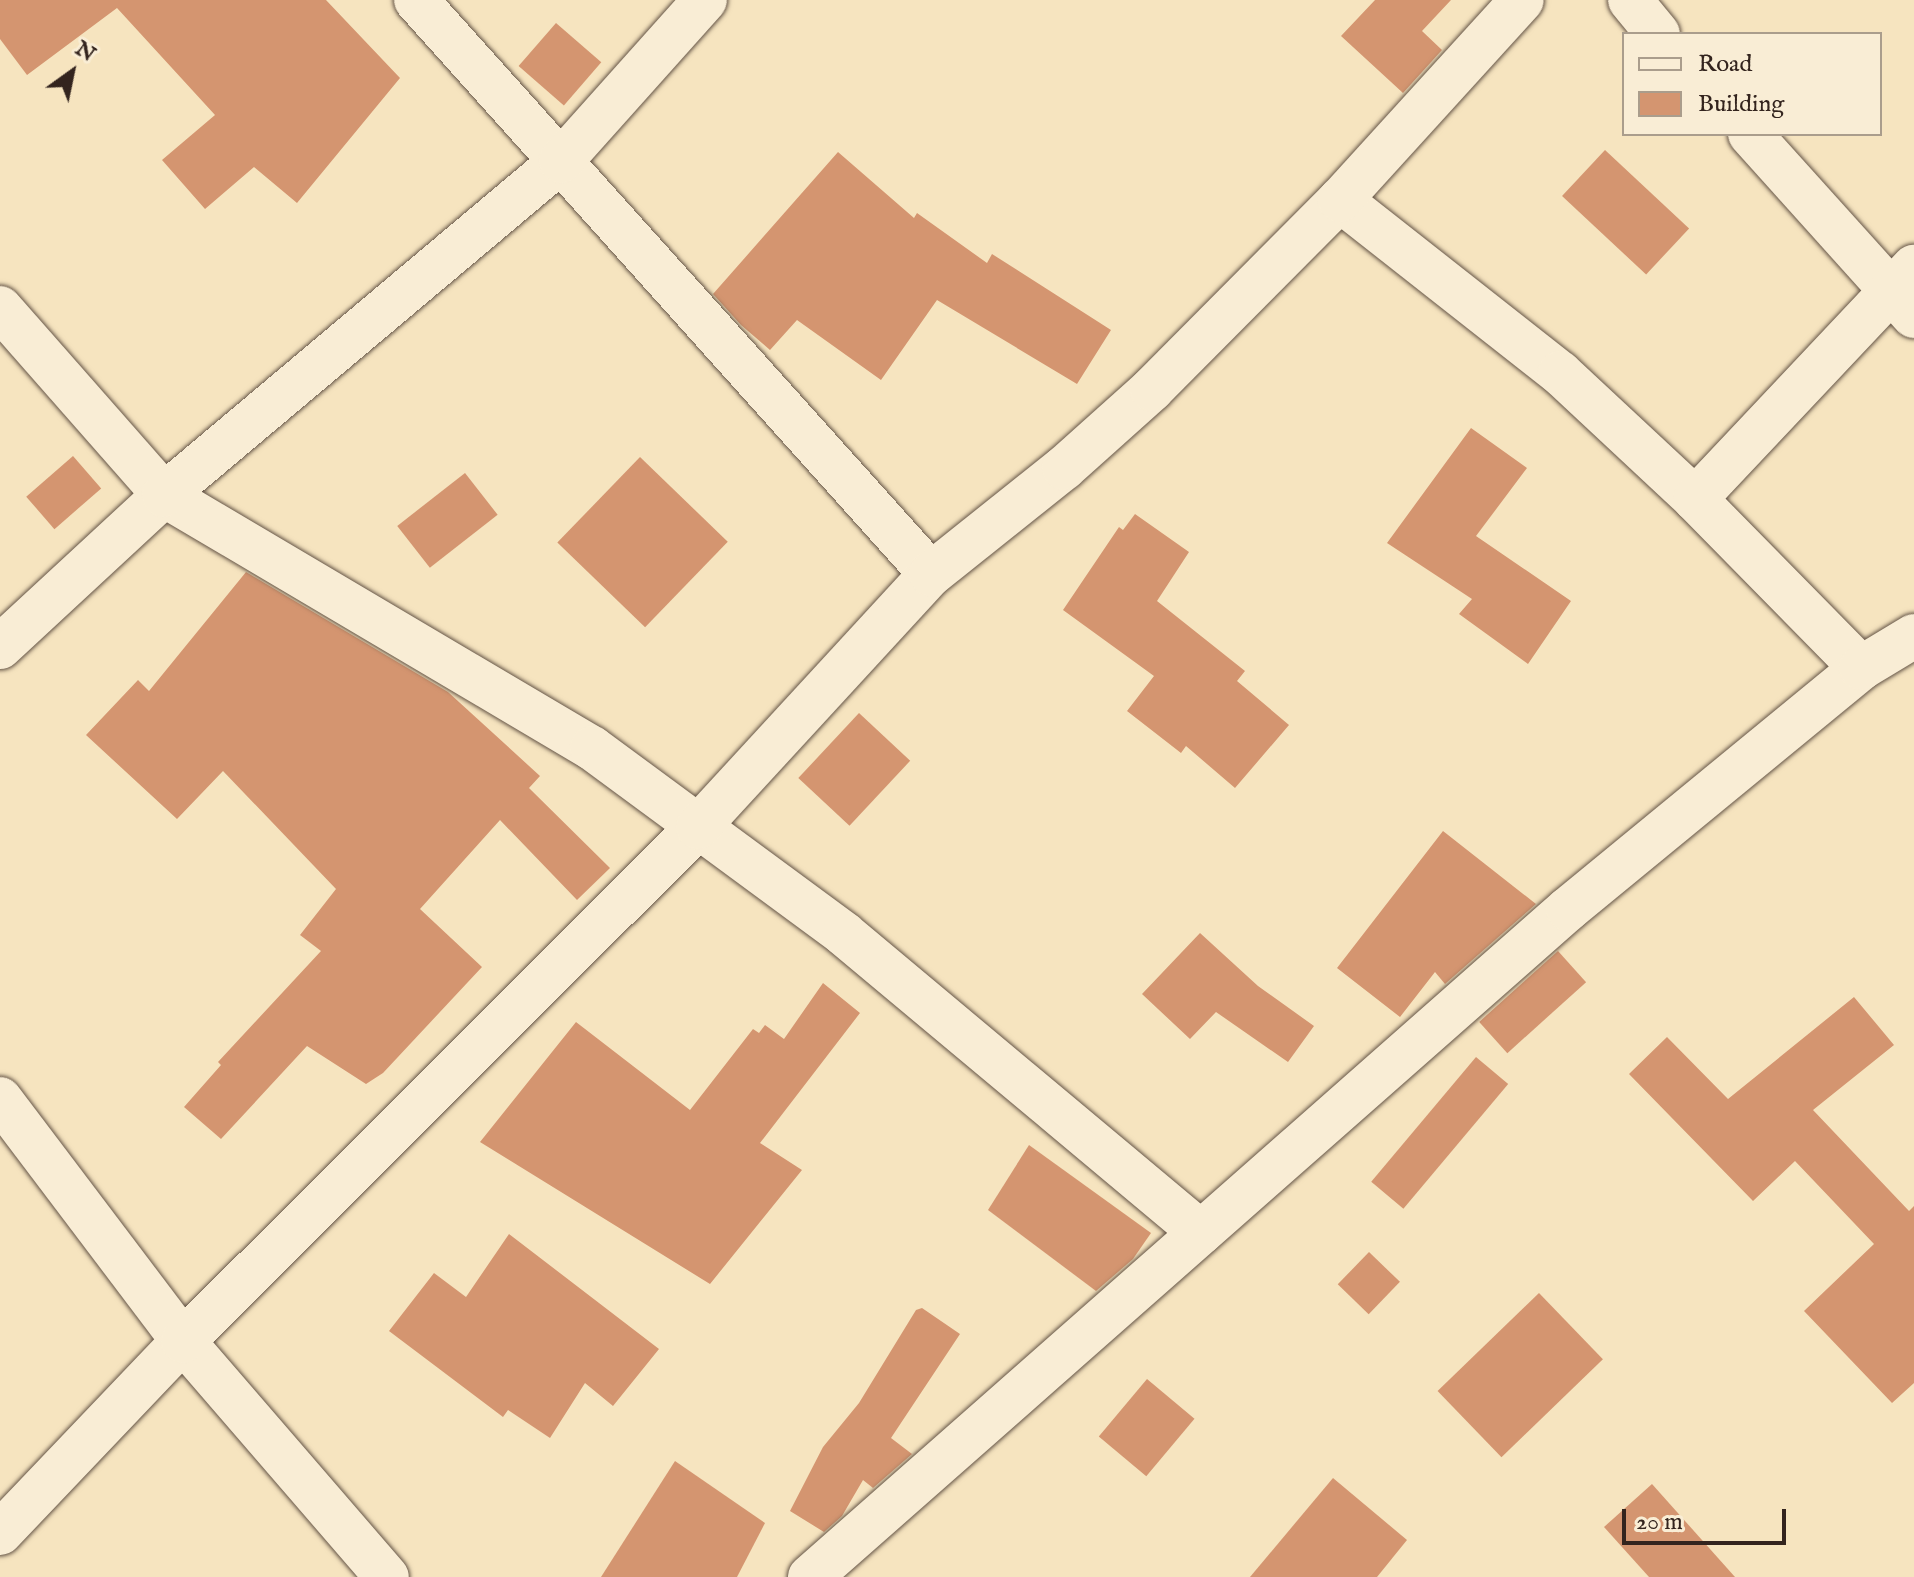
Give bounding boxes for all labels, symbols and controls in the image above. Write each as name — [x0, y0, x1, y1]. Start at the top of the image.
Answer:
north arrow — [32, 32, 112, 112]
legend — [1622, 32, 1882, 136]
text: N — [69, 35, 101, 69]
text: Road — [1698, 49, 1752, 80]
text: Building — [1698, 89, 1784, 120]
scale bar — [1626, 1493, 1790, 1543]
text: 20 m — [1636, 1507, 1683, 1538]

